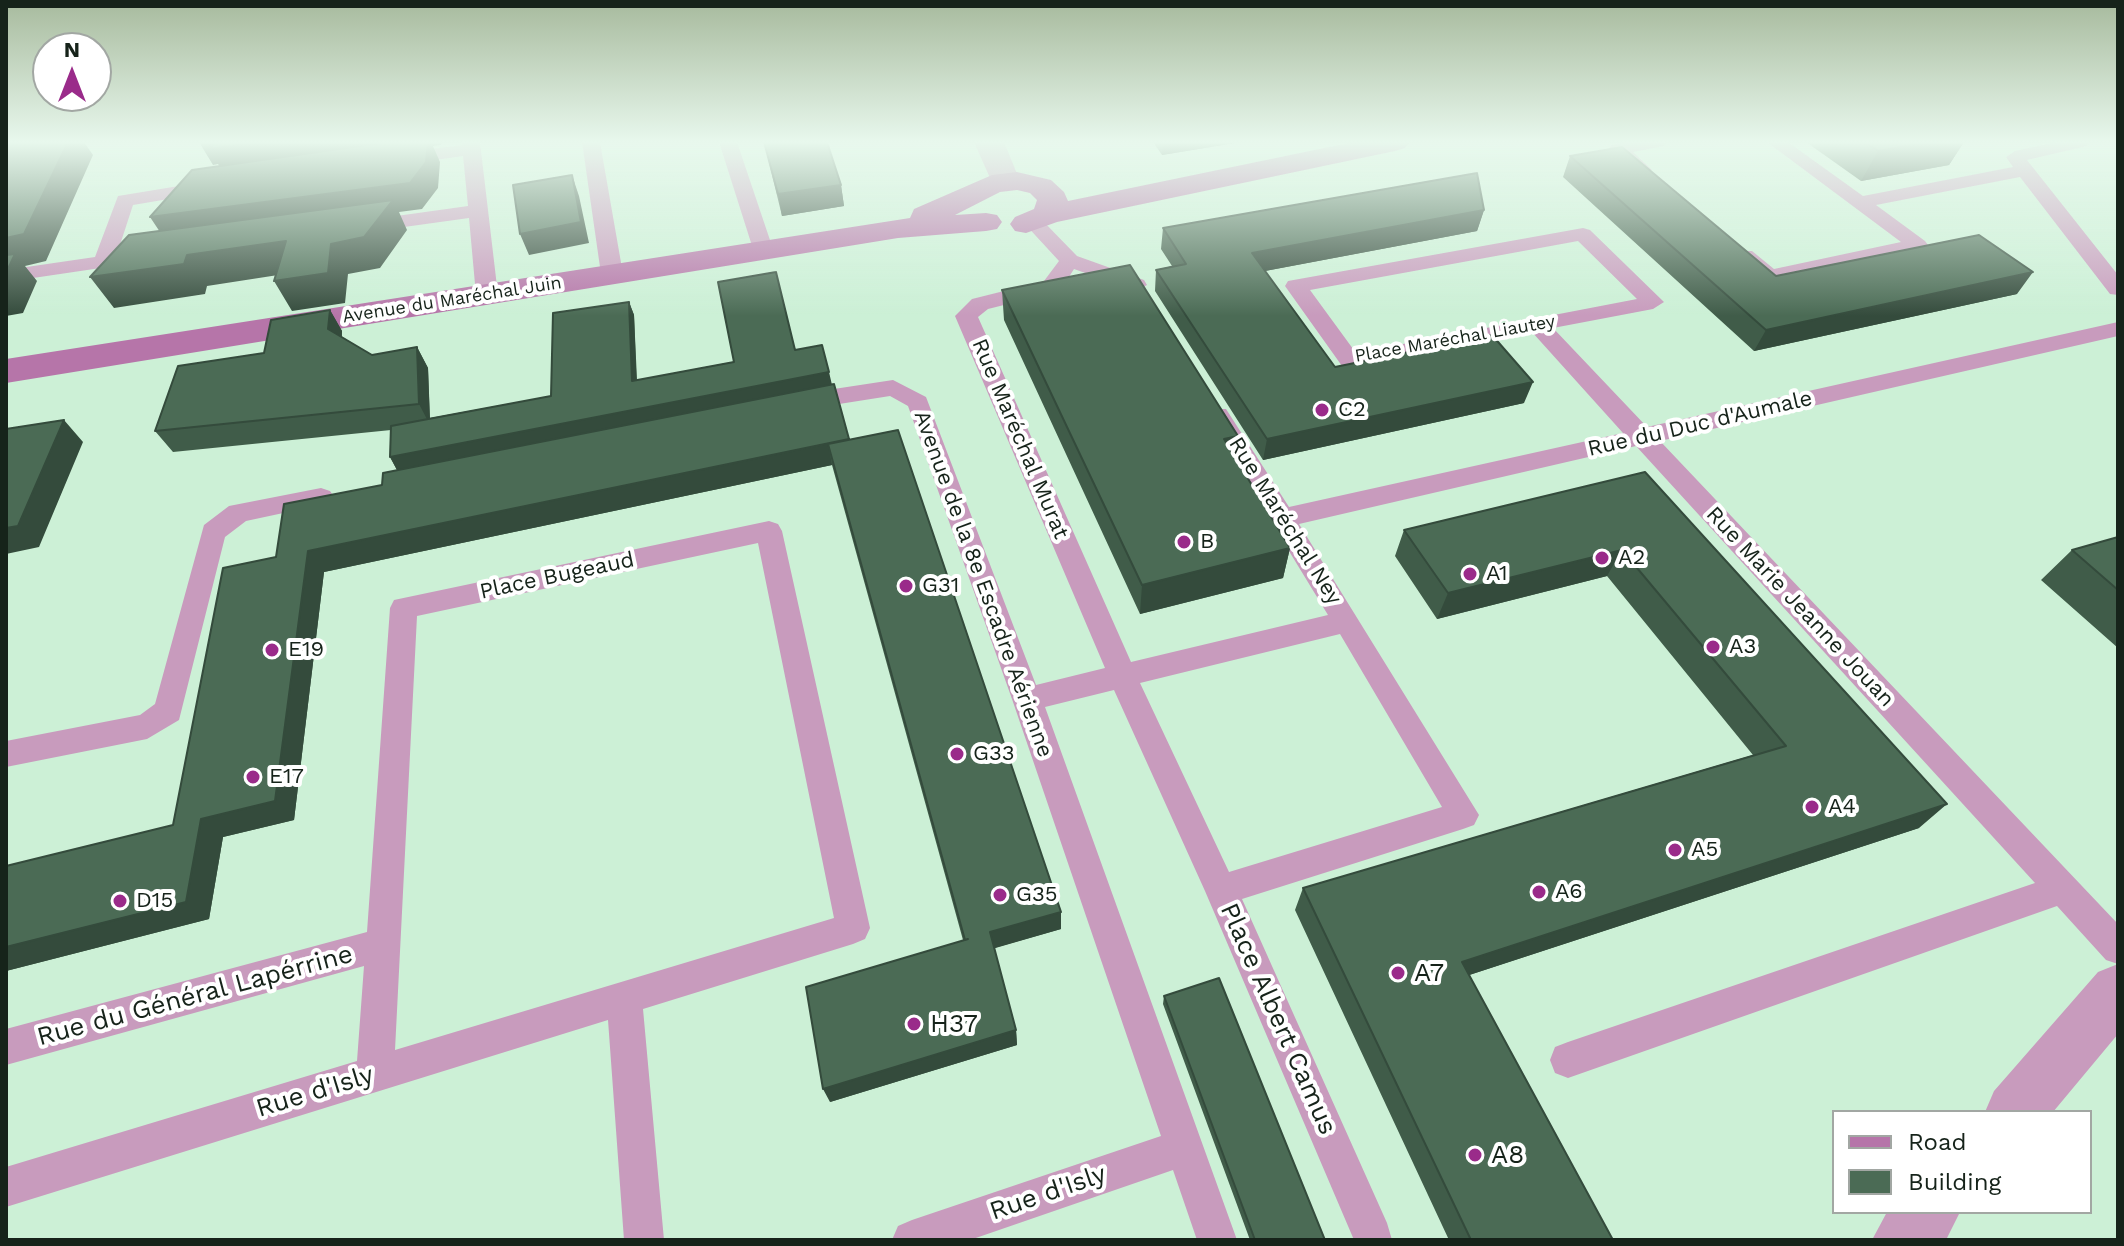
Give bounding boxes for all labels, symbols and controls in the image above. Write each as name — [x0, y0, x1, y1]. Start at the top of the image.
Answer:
north arrow — [32, 32, 112, 112]
text: N — [64, 37, 80, 62]
street label: Avenue du Maréchal Juin — [341, 272, 563, 328]
street label: Place Maréchal Liautey — [1353, 311, 1557, 367]
street label: Rue Maréchal Murat — [966, 335, 1074, 543]
street label: Rue du Duc d'Aumale — [1585, 385, 1815, 463]
place label: C2 — [1338, 397, 1366, 423]
marker: C2 — [1313, 401, 1331, 419]
street label: Avenue de la 8e Escadre Aérienne — [908, 407, 1058, 761]
street label: Rue Maréchal Ney — [1223, 432, 1347, 610]
street label: Rue Marie Jeanne Jouan — [1700, 501, 1900, 713]
place label: B — [1200, 529, 1214, 555]
marker: B — [1175, 533, 1193, 551]
place label: A2 — [1618, 545, 1645, 571]
street label: Place Bugeaud — [477, 547, 637, 605]
marker: A2 — [1593, 549, 1611, 567]
place label: A1 — [1486, 561, 1508, 587]
marker: A1 — [1461, 565, 1479, 583]
place label: G31 — [922, 573, 959, 599]
marker: G31 — [897, 577, 915, 595]
place label: A3 — [1729, 634, 1756, 660]
place label: E19 — [288, 637, 324, 663]
marker: A3 — [1704, 638, 1722, 656]
marker: E19 — [263, 641, 281, 659]
place label: G33 — [973, 741, 1015, 767]
marker: G33 — [948, 745, 966, 763]
place label: E17 — [269, 764, 304, 790]
marker: E17 — [244, 768, 262, 786]
place label: A4 — [1828, 794, 1856, 820]
marker: A4 — [1803, 798, 1821, 816]
place label: A5 — [1691, 837, 1718, 863]
marker: A5 — [1666, 841, 1684, 859]
place label: A6 — [1555, 879, 1583, 905]
place label: G35 — [1016, 882, 1058, 908]
marker: A6 — [1530, 883, 1548, 901]
marker: G35 — [991, 886, 1009, 904]
place label: D15 — [136, 888, 173, 914]
marker: D15 — [111, 892, 129, 910]
street label: Place Albert Camus — [1213, 898, 1343, 1140]
street label: Rue du Général Lapérrine — [34, 939, 356, 1053]
place label: A7 — [1414, 957, 1444, 989]
marker: A7 — [1389, 964, 1407, 982]
place label: H37 — [930, 1008, 978, 1040]
marker: H37 — [905, 1015, 923, 1033]
street label: Rue d'Isly — [252, 1059, 378, 1125]
legend — [1832, 1110, 2092, 1214]
text: Road — [1908, 1128, 1967, 1156]
place label: A8 — [1491, 1139, 1524, 1171]
marker: A8 — [1466, 1146, 1484, 1164]
street label: Rue d'Isly — [986, 1159, 1110, 1227]
text: Building — [1908, 1168, 2001, 1196]

